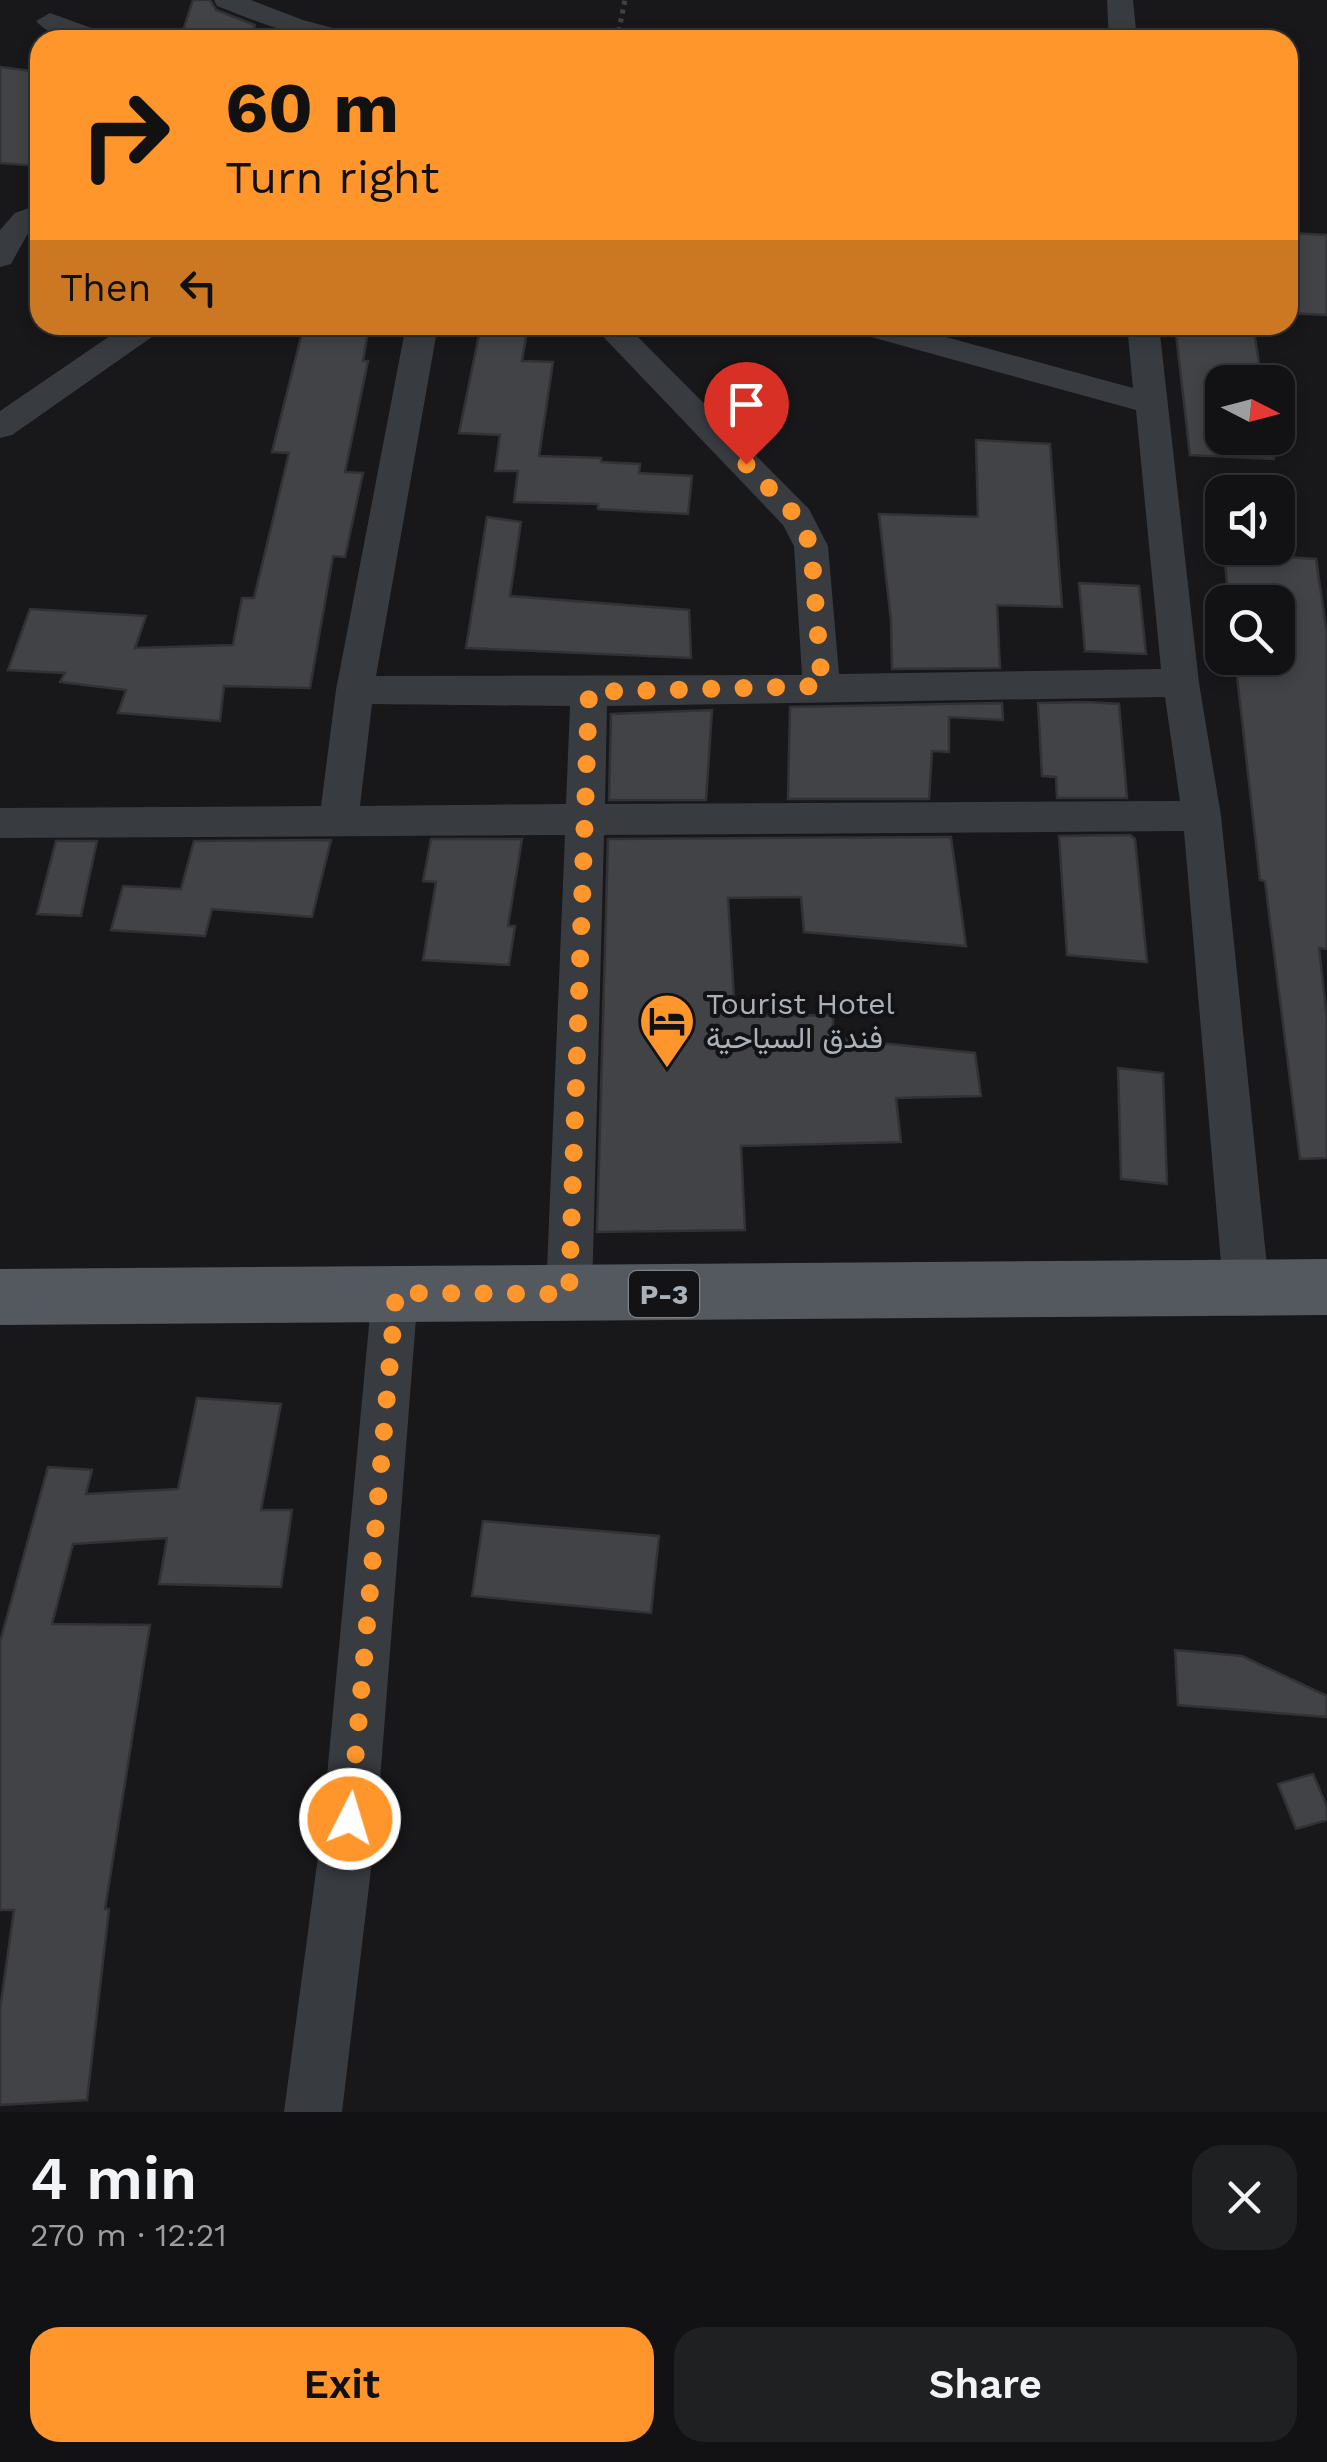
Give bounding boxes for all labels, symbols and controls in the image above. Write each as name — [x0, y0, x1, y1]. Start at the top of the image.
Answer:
text: 60 m — [225, 67, 399, 149]
icon: right — [60, 70, 190, 200]
text: Turn right — [225, 151, 439, 204]
icon: left — [171, 260, 226, 315]
text: Then — [60, 266, 151, 310]
pin — [704, 362, 789, 465]
north arrow — [1205, 365, 1295, 455]
map controls — [1205, 365, 1295, 675]
icon: arrive — [719, 377, 774, 432]
button: sound — [1205, 475, 1295, 565]
button: search — [1205, 585, 1295, 675]
place label: Tourist Hotel فندق السياحية — [706, 986, 895, 1055]
hotel icon: Tourist Hotel فندق السياحية — [637, 991, 697, 1070]
road number: P-3 — [629, 1271, 699, 1317]
position arrow — [298, 1767, 402, 1871]
text: 4 min — [30, 2143, 197, 2214]
button: close — [1192, 2145, 1297, 2250]
text: 270 m · 12:21 — [30, 2216, 227, 2254]
button: Exit — [30, 2327, 654, 2442]
button: Share — [674, 2327, 1297, 2442]

